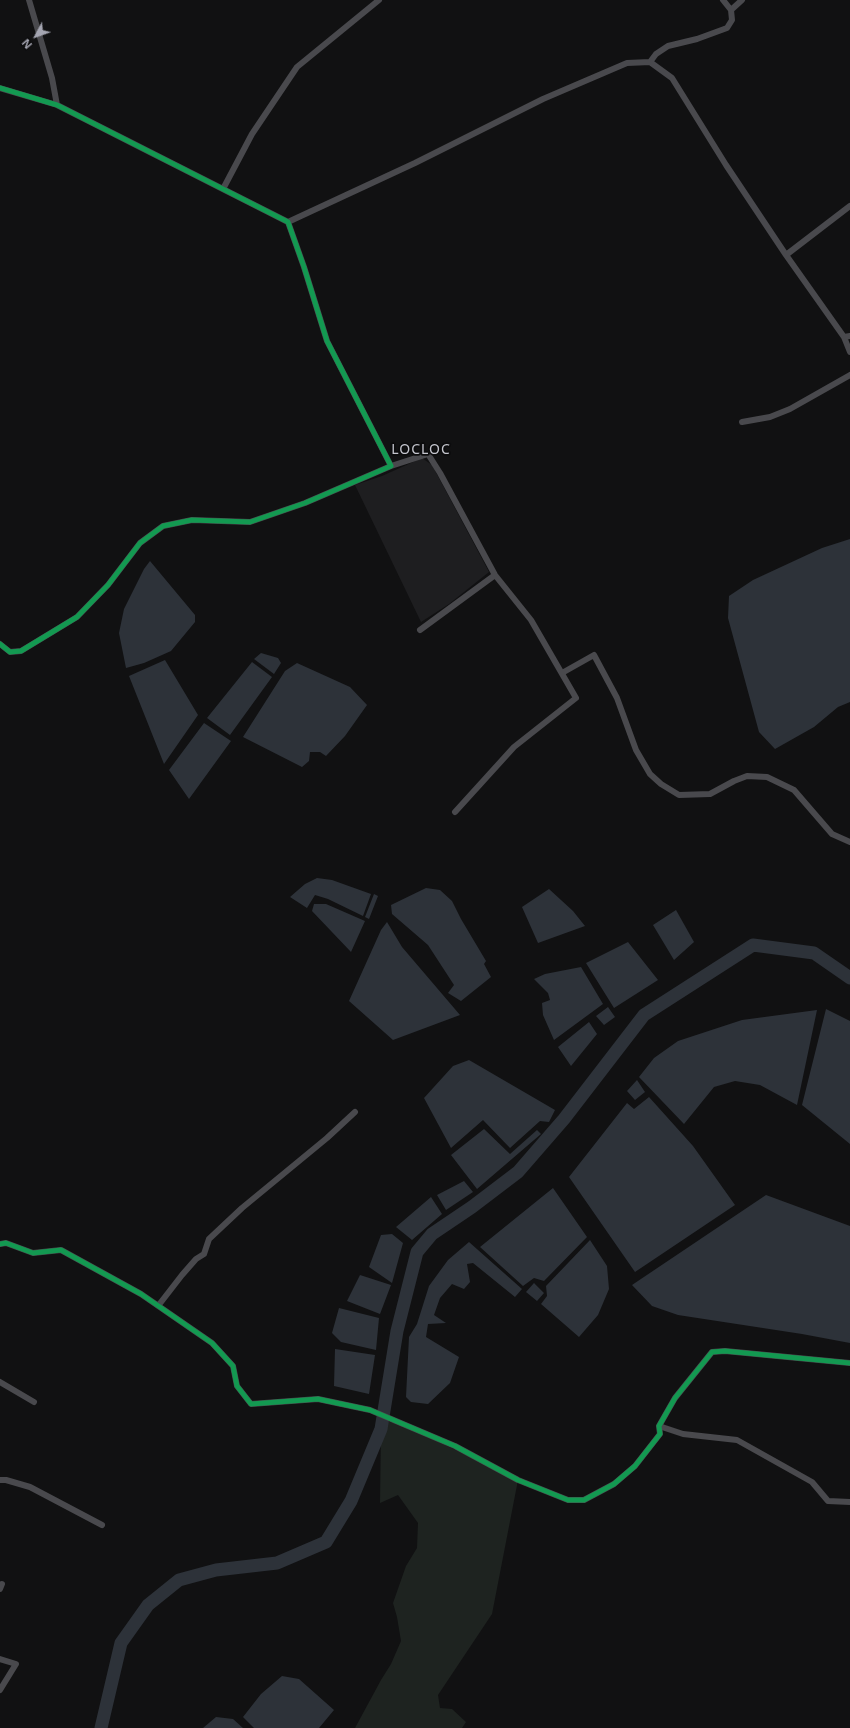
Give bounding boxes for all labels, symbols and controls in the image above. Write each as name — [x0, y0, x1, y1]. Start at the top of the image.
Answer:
north arrow — [16, 16, 56, 56]
text: N — [18, 36, 35, 53]
district label: LOCLOC — [391, 442, 451, 458]

